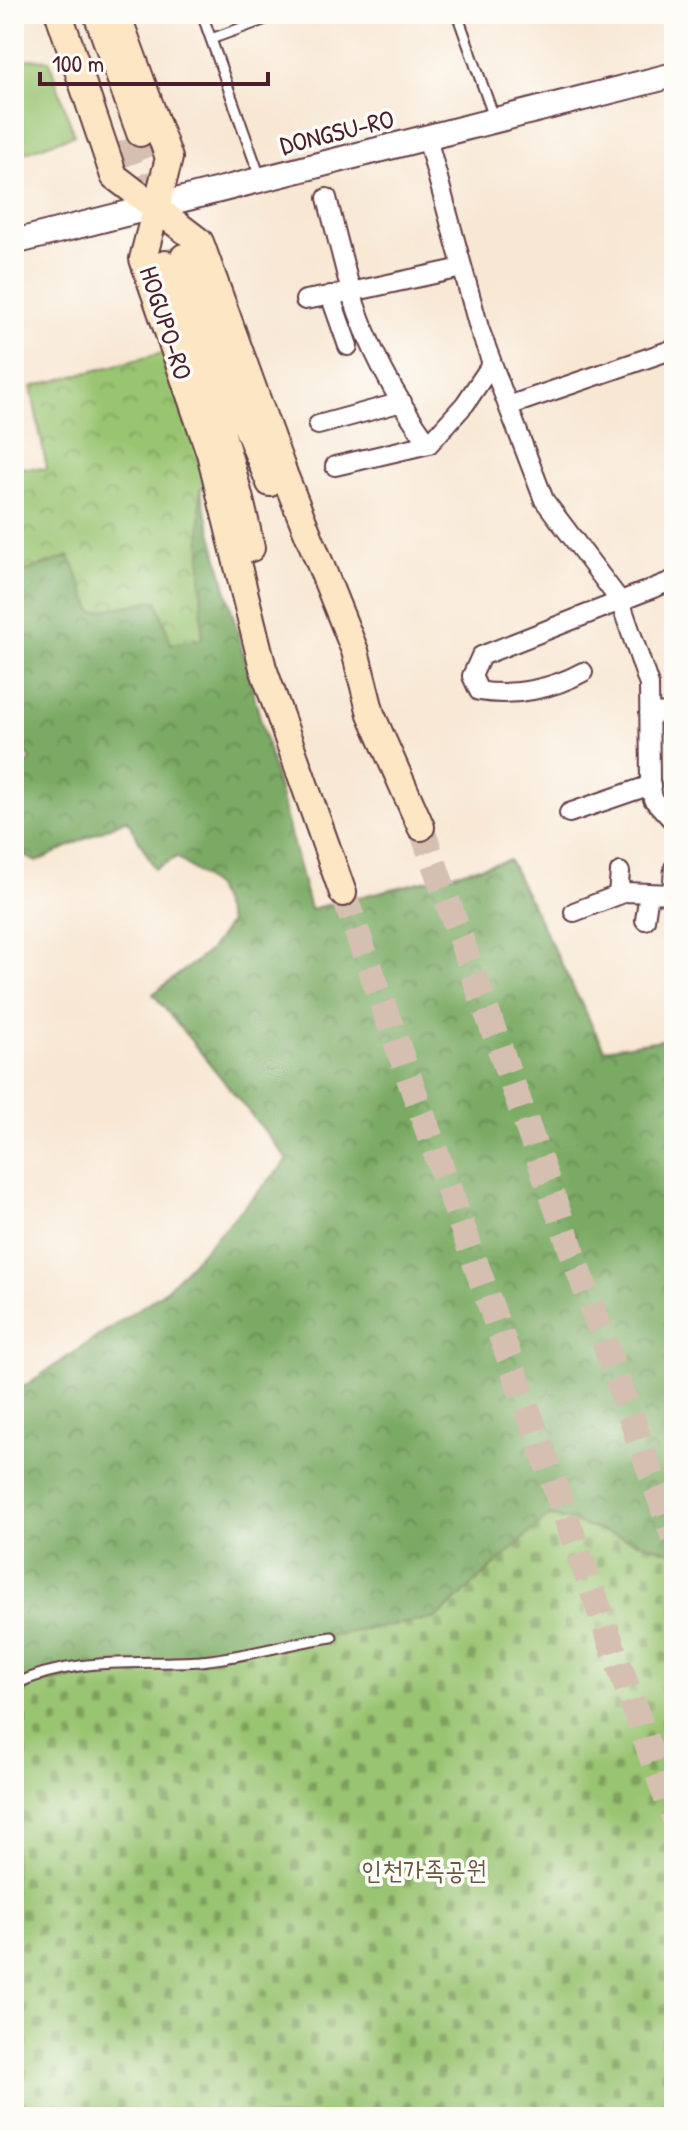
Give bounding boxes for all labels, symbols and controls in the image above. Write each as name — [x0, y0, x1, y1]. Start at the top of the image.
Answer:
scale bar — [40, 36, 268, 86]
text: 100 m — [52, 47, 104, 79]
street label: DONGSU-RO — [276, 100, 397, 163]
street label: HOGUPO-RO — [132, 262, 201, 384]
park label: 인천가족공원 — [361, 1852, 487, 1887]

